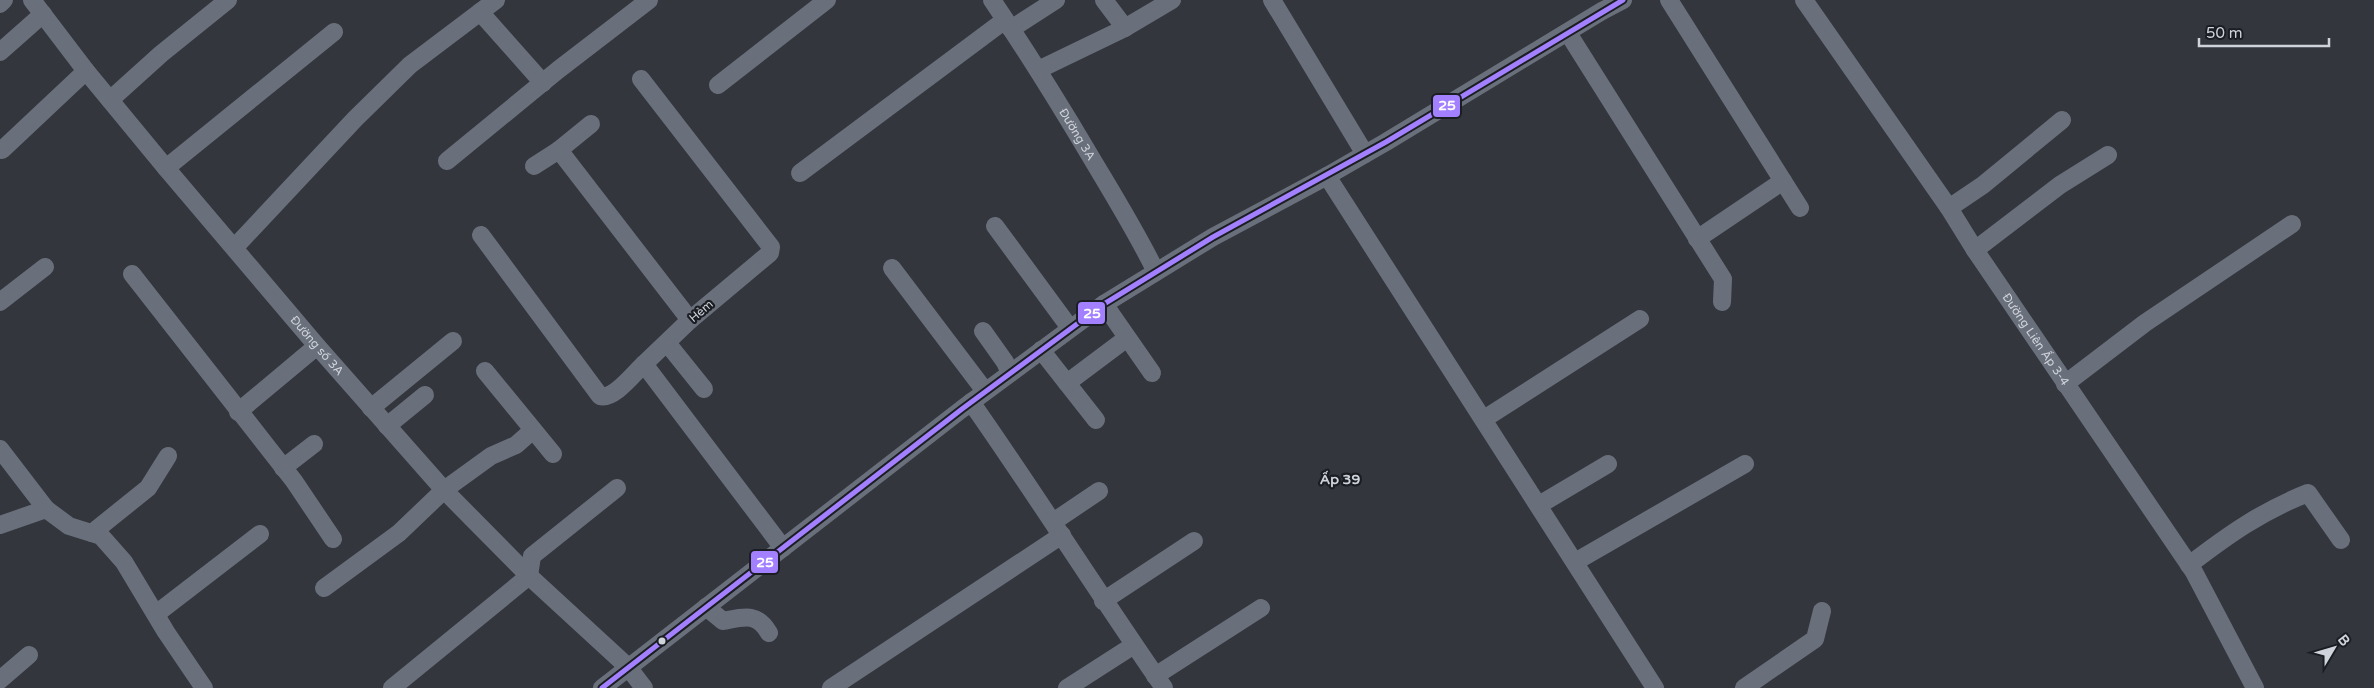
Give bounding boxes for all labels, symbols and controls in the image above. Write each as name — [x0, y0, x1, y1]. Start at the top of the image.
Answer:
scale bar — [2199, 15, 2329, 47]
text: 50 m — [2206, 24, 2243, 42]
line badge: 25 — [1432, 94, 1461, 118]
text: 25 — [1438, 97, 1456, 114]
street label: Đường 3A — [1056, 106, 1098, 163]
street label: Đường Liên Ấp 3-4 — [1999, 291, 2072, 389]
street label: Hẻm — [686, 297, 716, 325]
line badge: 25 — [1077, 301, 1106, 325]
text: 25 — [1083, 305, 1101, 322]
street label: Đường số 3A — [287, 313, 347, 378]
district label: Ấp 39 — [1320, 470, 1360, 488]
line badge: 25 — [750, 550, 779, 574]
text: 25 — [756, 554, 774, 571]
north arrow — [2309, 623, 2359, 673]
text: B — [2334, 631, 2354, 650]
unlabelled marker — [657, 636, 667, 646]

